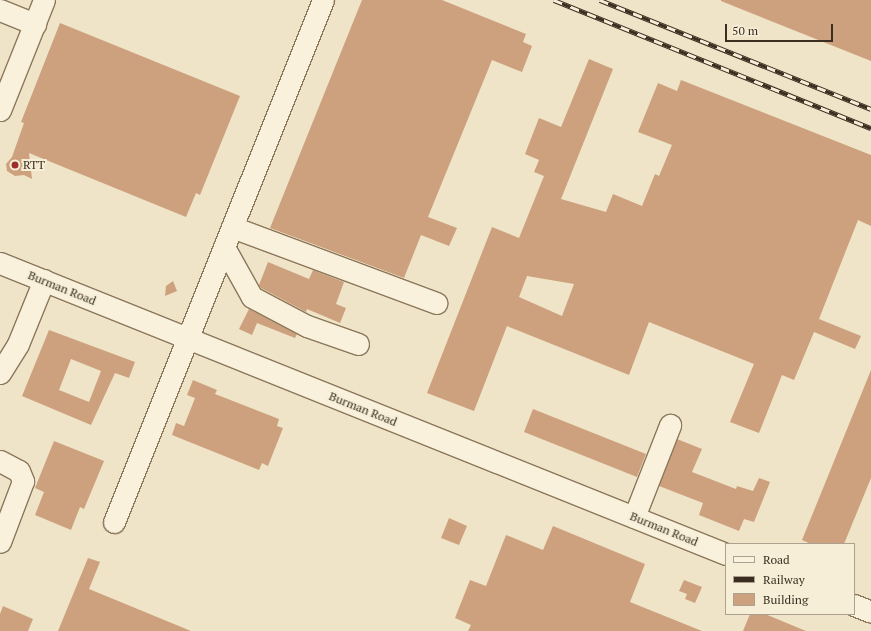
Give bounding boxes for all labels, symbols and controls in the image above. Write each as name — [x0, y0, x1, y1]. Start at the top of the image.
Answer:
scale bar — [727, 16, 835, 42]
text: 50 m — [732, 23, 758, 38]
place label: RTT — [23, 158, 45, 172]
marker: RTT — [10, 160, 20, 170]
street label: Burman Road — [26, 268, 98, 308]
street label: Burman Road — [327, 389, 399, 429]
street label: Burman Road — [628, 509, 700, 549]
legend — [725, 543, 855, 615]
text: Road — [763, 552, 790, 567]
text: Railway — [763, 572, 805, 587]
text: Building — [763, 592, 808, 607]

